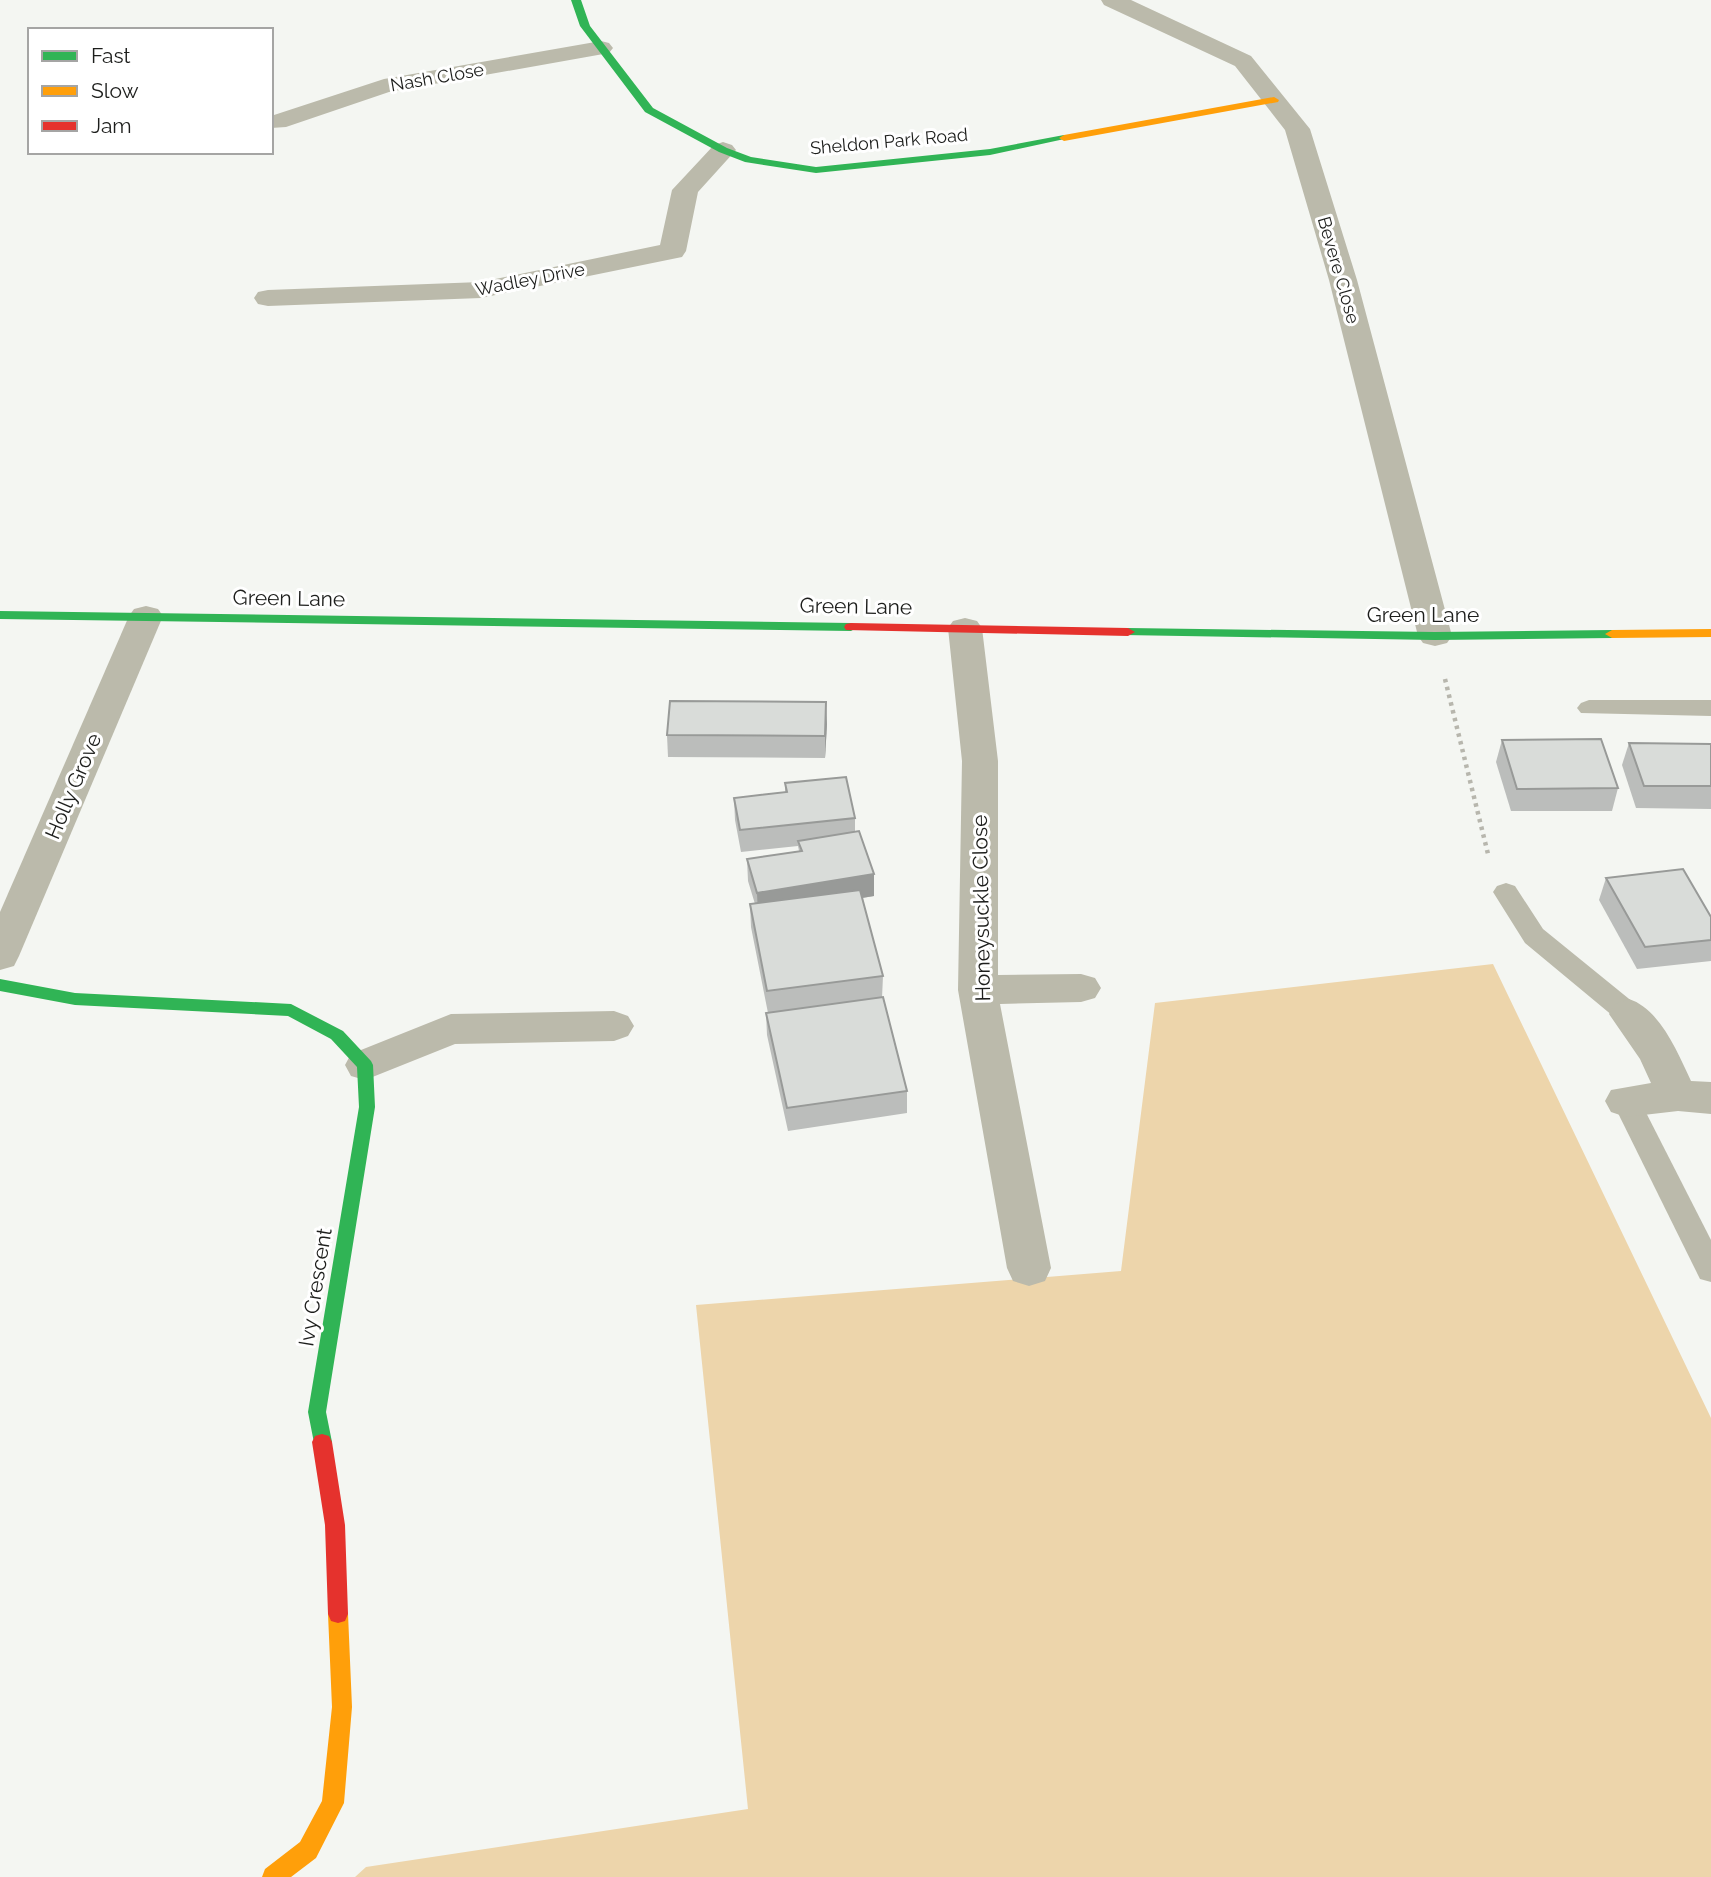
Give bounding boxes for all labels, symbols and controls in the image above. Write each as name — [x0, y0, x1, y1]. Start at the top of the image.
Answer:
legend — [28, 28, 273, 154]
text: Fast — [91, 43, 131, 68]
street label: Nash Close — [389, 58, 486, 96]
text: Slow — [91, 78, 139, 103]
text: Jam — [91, 113, 132, 138]
street label: Sheldon Park Road — [809, 124, 969, 158]
street label: Bevere Close — [1314, 214, 1364, 326]
street label: Wadley Drive — [474, 258, 587, 300]
street label: Green Lane — [233, 585, 345, 611]
street label: Green Lane — [800, 593, 912, 619]
street label: Green Lane — [1367, 602, 1479, 627]
street label: Holly Grove — [40, 729, 106, 843]
street label: Honeysuckle Close — [967, 814, 995, 1002]
street label: Ivy Crescent — [293, 1226, 337, 1348]

